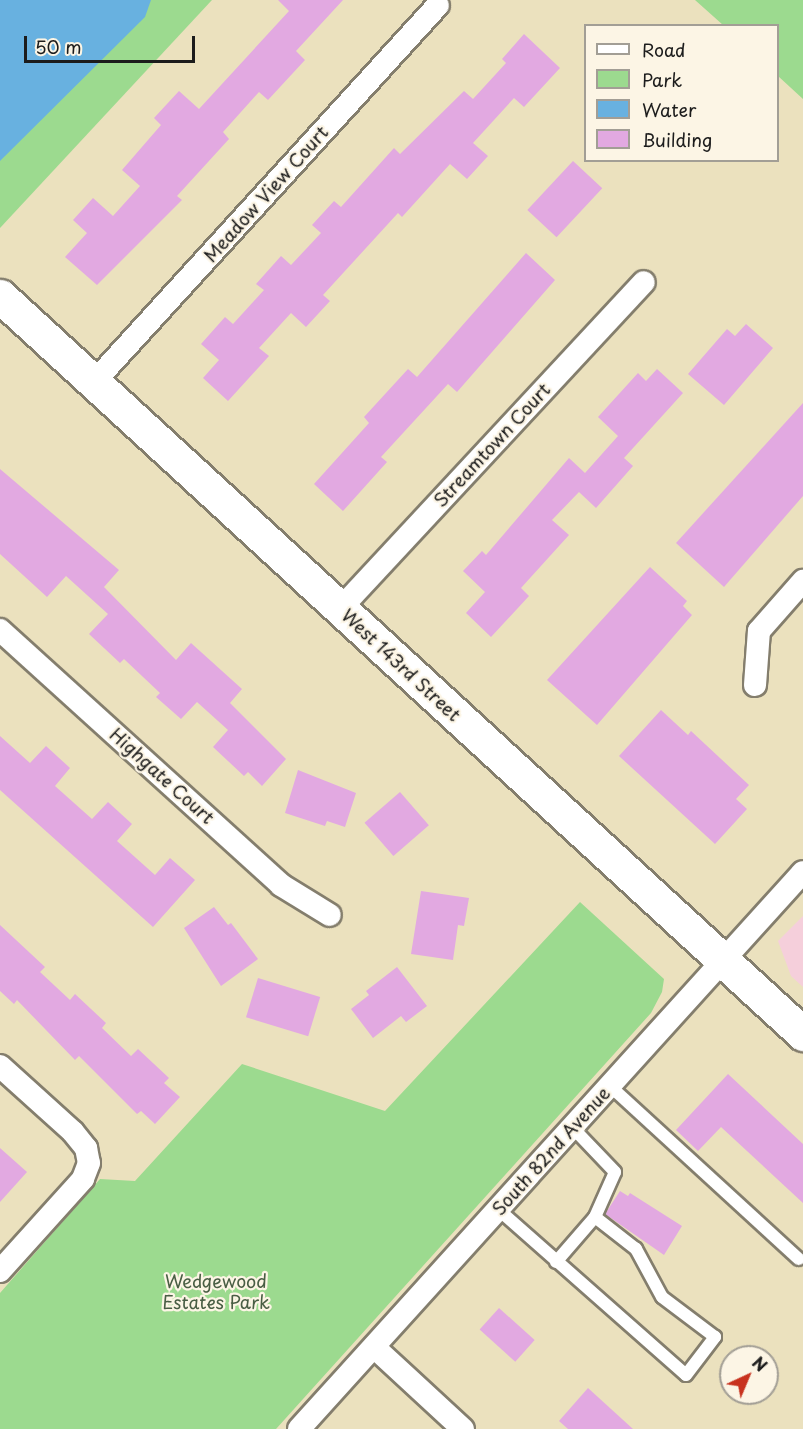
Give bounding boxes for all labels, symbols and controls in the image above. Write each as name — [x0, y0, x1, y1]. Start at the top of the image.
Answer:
scale bar — [27, 24, 198, 62]
legend — [584, 24, 779, 162]
text: 50 m — [35, 33, 82, 60]
text: Road — [642, 36, 686, 63]
text: Park — [642, 66, 682, 93]
text: Water — [642, 96, 696, 123]
street label: Meadow View Court — [200, 122, 332, 266]
text: Building — [642, 126, 712, 153]
street label: Streamtown Court — [429, 379, 555, 511]
street label: West 143rd Street — [336, 604, 466, 726]
street label: Highgate Court — [105, 723, 219, 829]
street label: South 82nd Avenue — [487, 1081, 615, 1221]
park label: Wedgewood Estates Park — [162, 1271, 270, 1314]
north arrow — [719, 1345, 779, 1405]
text: N — [747, 1350, 773, 1377]

